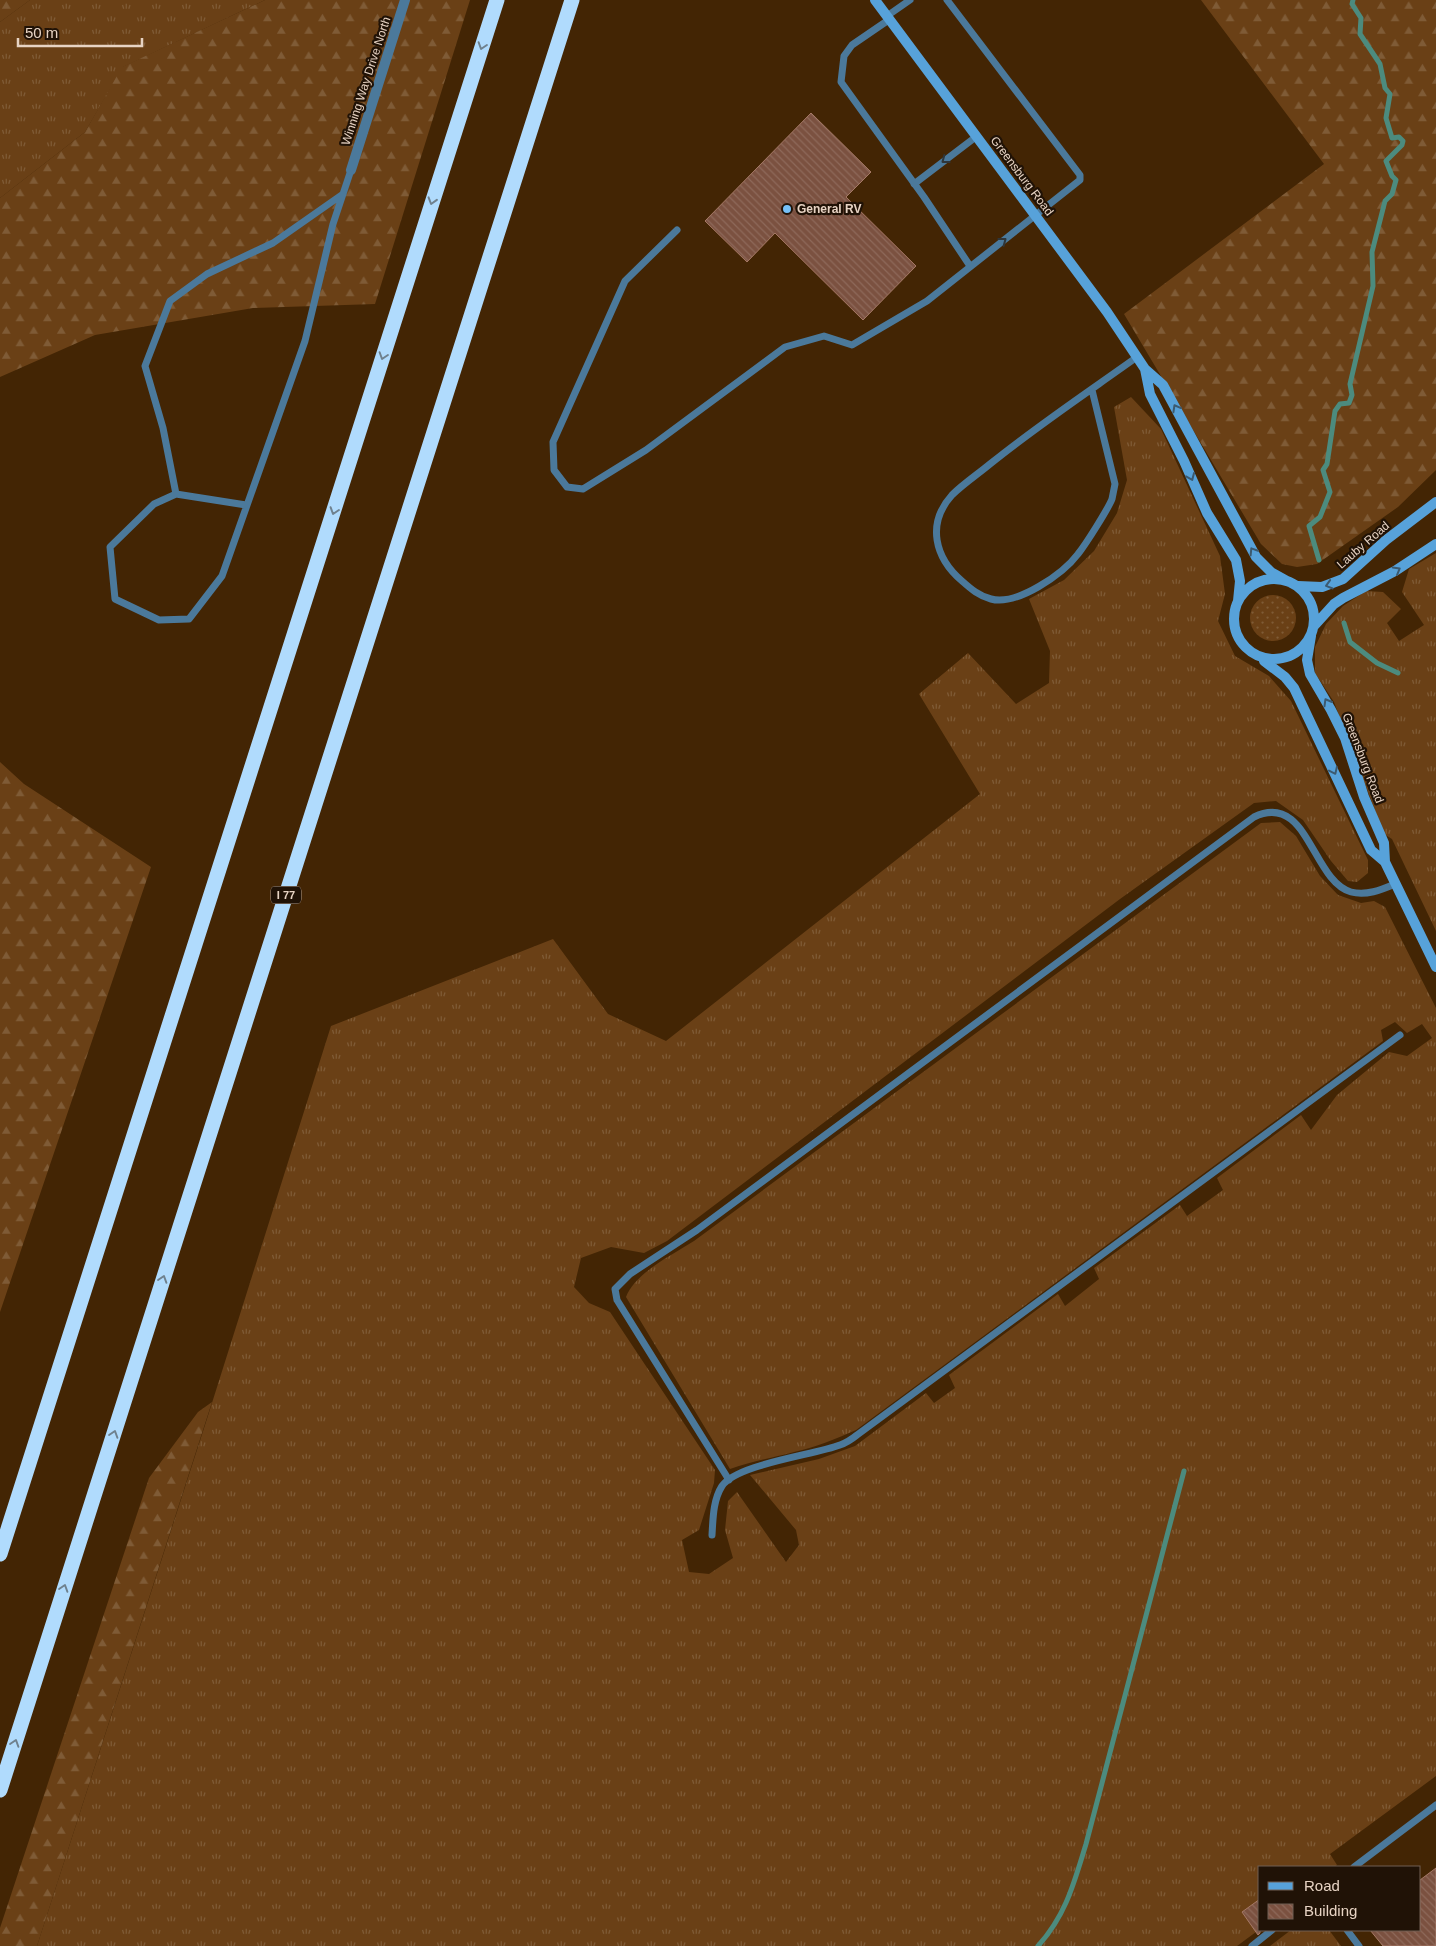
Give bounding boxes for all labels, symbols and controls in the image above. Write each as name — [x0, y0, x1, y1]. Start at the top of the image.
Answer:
scale bar — [18, 15, 141, 47]
street label: Winning Way Drive North — [339, 15, 393, 147]
text: 50 m — [25, 24, 58, 41]
one-way arrow — [478, 42, 488, 50]
street label: Greensburg Road — [988, 134, 1056, 218]
one-way arrow — [942, 154, 951, 162]
one-way arrow — [428, 196, 438, 205]
place label: General RV — [797, 202, 861, 216]
marker: General RV — [781, 203, 793, 215]
one-way arrow — [997, 238, 1006, 246]
one-way arrow — [379, 351, 389, 360]
one-way arrow — [1172, 404, 1182, 413]
one-way arrow — [1185, 472, 1196, 481]
one-way arrow — [329, 506, 339, 514]
street label: Lauby Road — [1334, 518, 1392, 572]
one-way arrow — [1249, 547, 1259, 556]
one-way arrow — [1391, 567, 1400, 577]
one-way arrow — [1325, 579, 1334, 589]
one-way arrow — [1323, 699, 1333, 708]
street label: Greensburg Road — [1339, 711, 1387, 805]
one-way arrow — [1327, 766, 1338, 775]
road number: I 77 — [271, 886, 301, 904]
one-way arrow — [158, 1275, 168, 1284]
one-way arrow — [108, 1430, 118, 1438]
one-way arrow — [59, 1585, 69, 1593]
one-way arrow — [9, 1740, 19, 1748]
legend — [1258, 1866, 1421, 1931]
text: Road — [1304, 1877, 1340, 1894]
text: Building — [1304, 1902, 1357, 1919]

